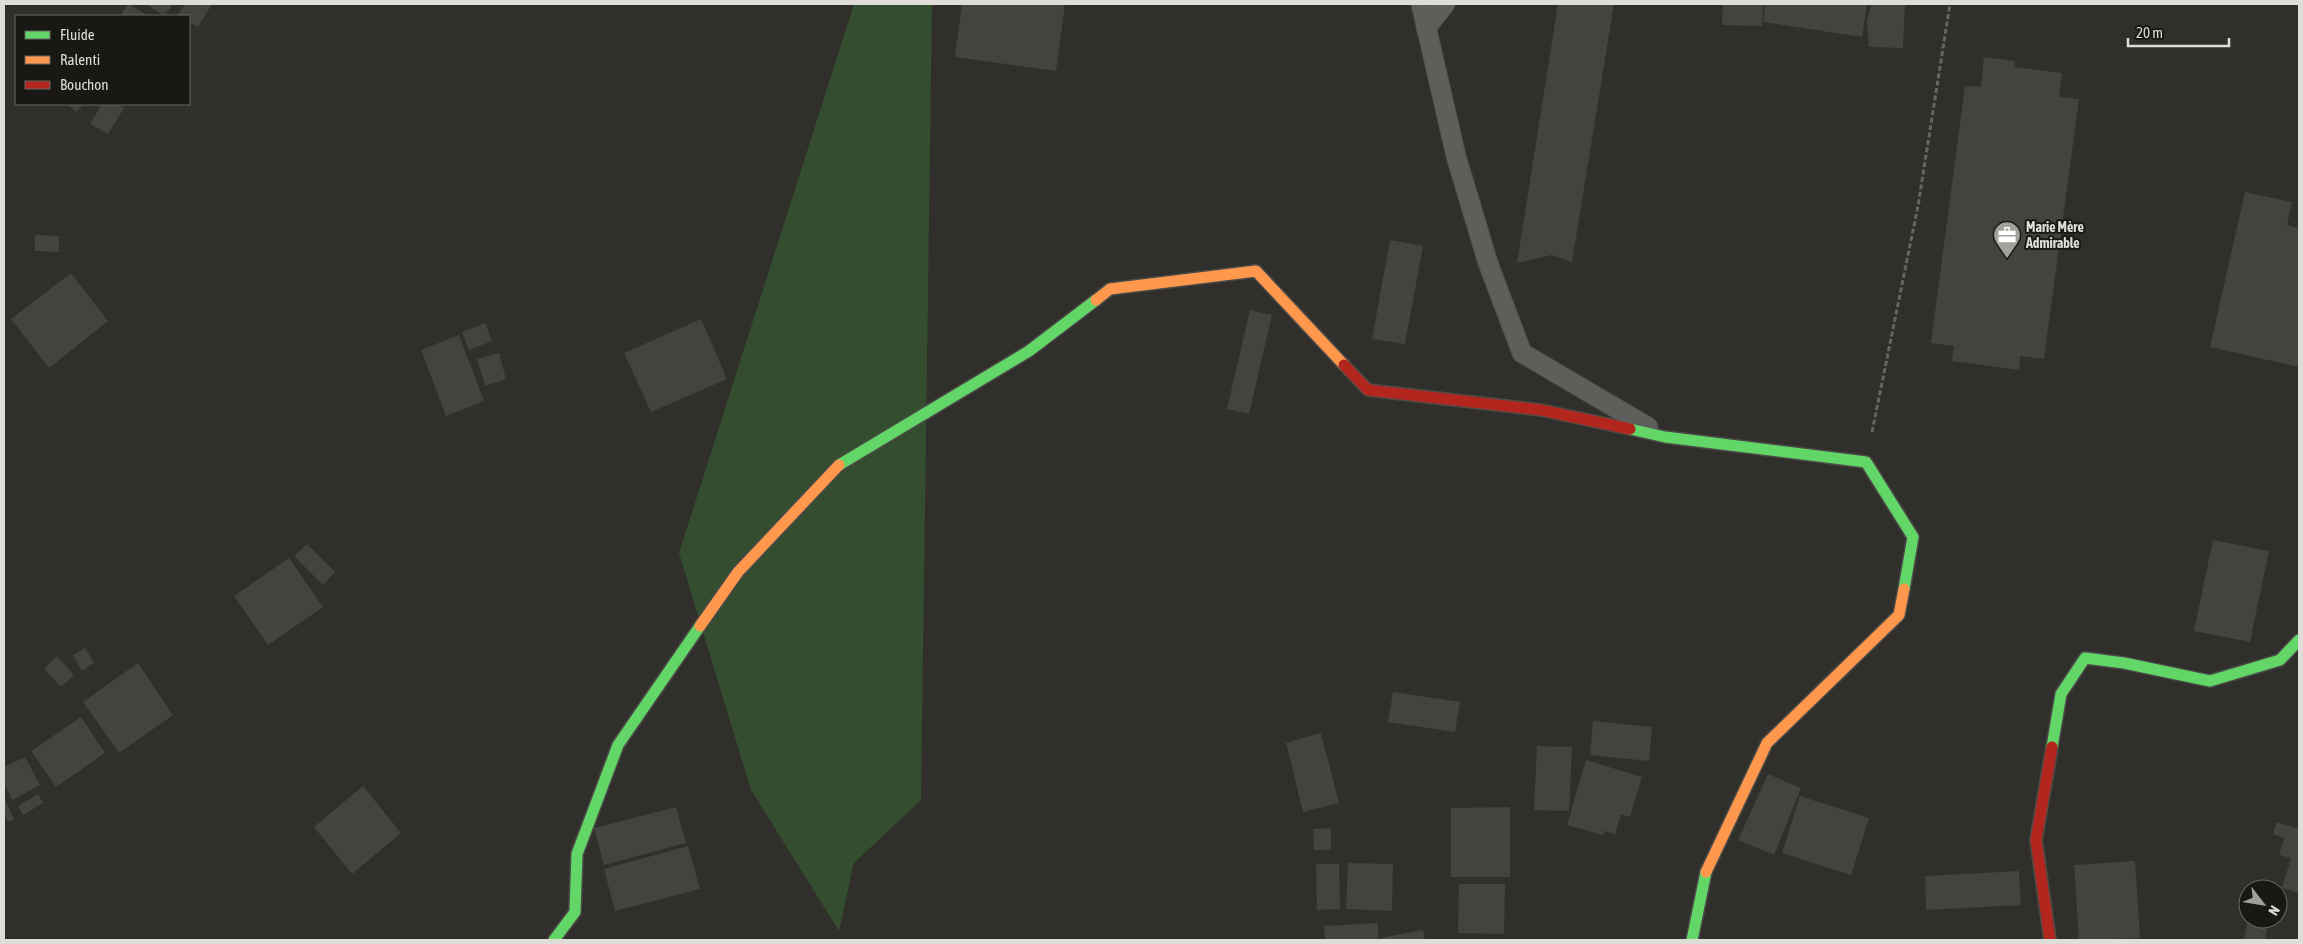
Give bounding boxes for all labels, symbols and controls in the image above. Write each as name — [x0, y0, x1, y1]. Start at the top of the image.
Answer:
legend — [15, 15, 190, 105]
scale bar — [2128, 15, 2229, 47]
text: 20 m — [2136, 24, 2163, 41]
text: Fluide — [60, 26, 95, 43]
text: Ralenti — [60, 51, 100, 68]
text: Bouchon — [60, 76, 109, 93]
place label: Marie Mère Admirable — [2025, 219, 2084, 251]
office icon: Marie Mère Admirable — [1992, 220, 2022, 259]
north arrow — [2238, 879, 2288, 929]
text: N — [2265, 903, 2283, 918]

